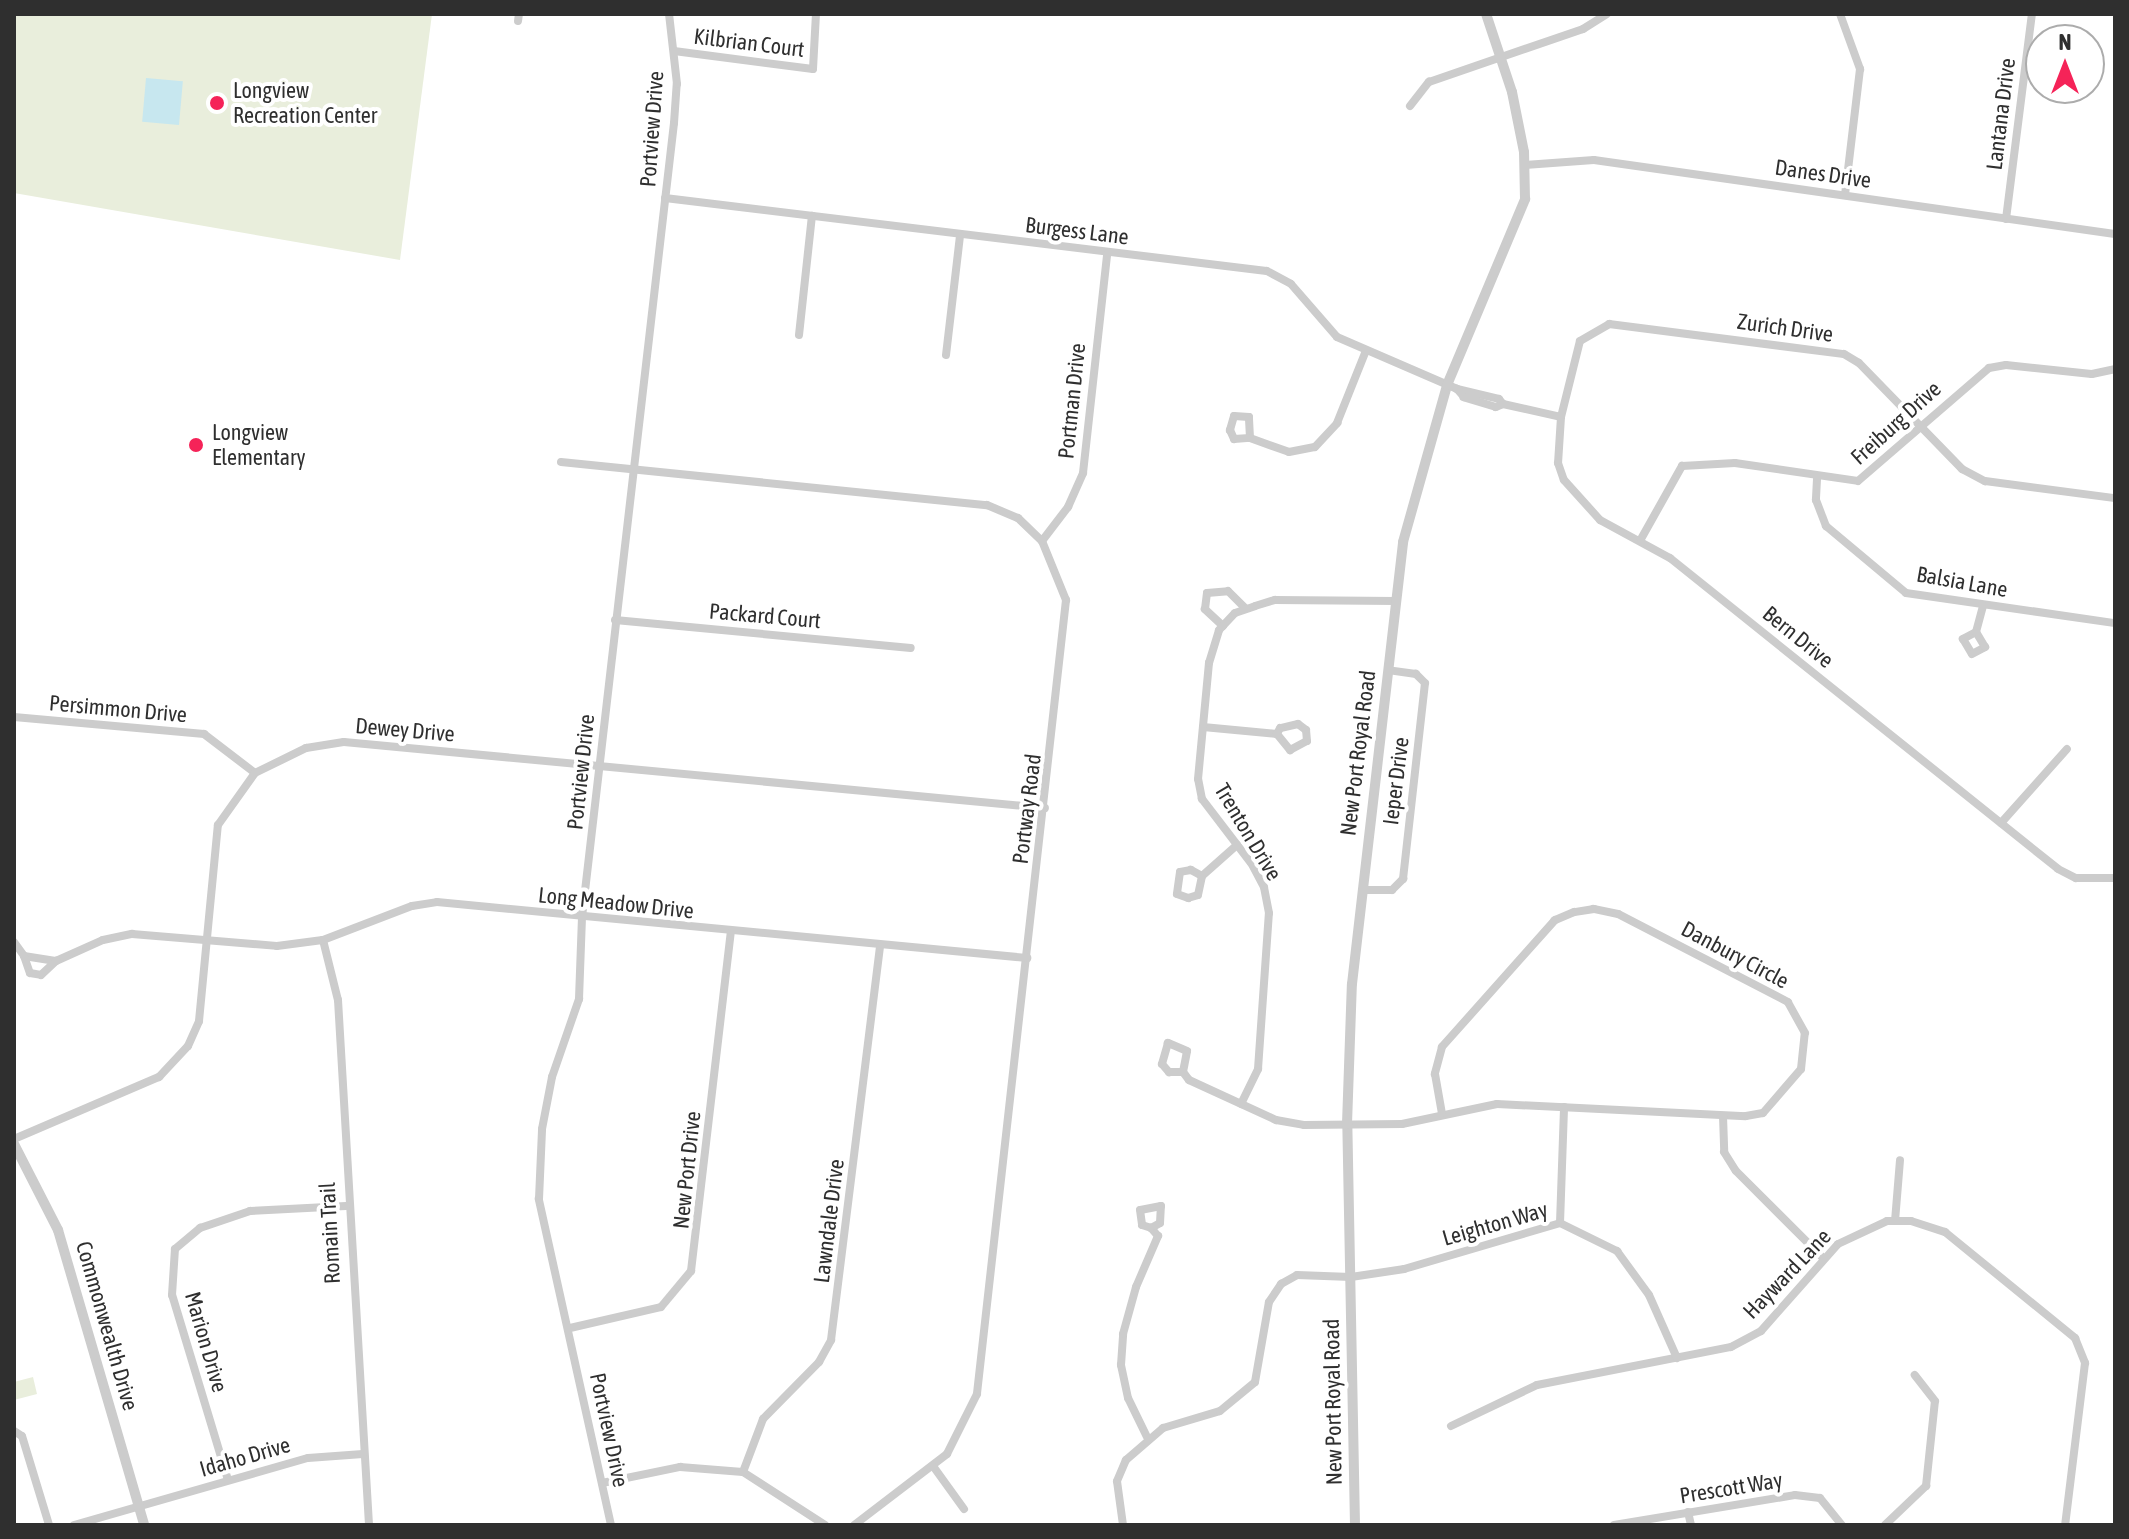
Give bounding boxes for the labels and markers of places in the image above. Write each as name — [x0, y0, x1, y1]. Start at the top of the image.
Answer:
place label: Longview Recreation Center — [233, 77, 377, 128]
marker: Longview Recreation Center — [208, 94, 226, 112]
place label: Longview Elementary — [212, 419, 306, 470]
marker: Longview Elementary — [187, 436, 205, 454]

